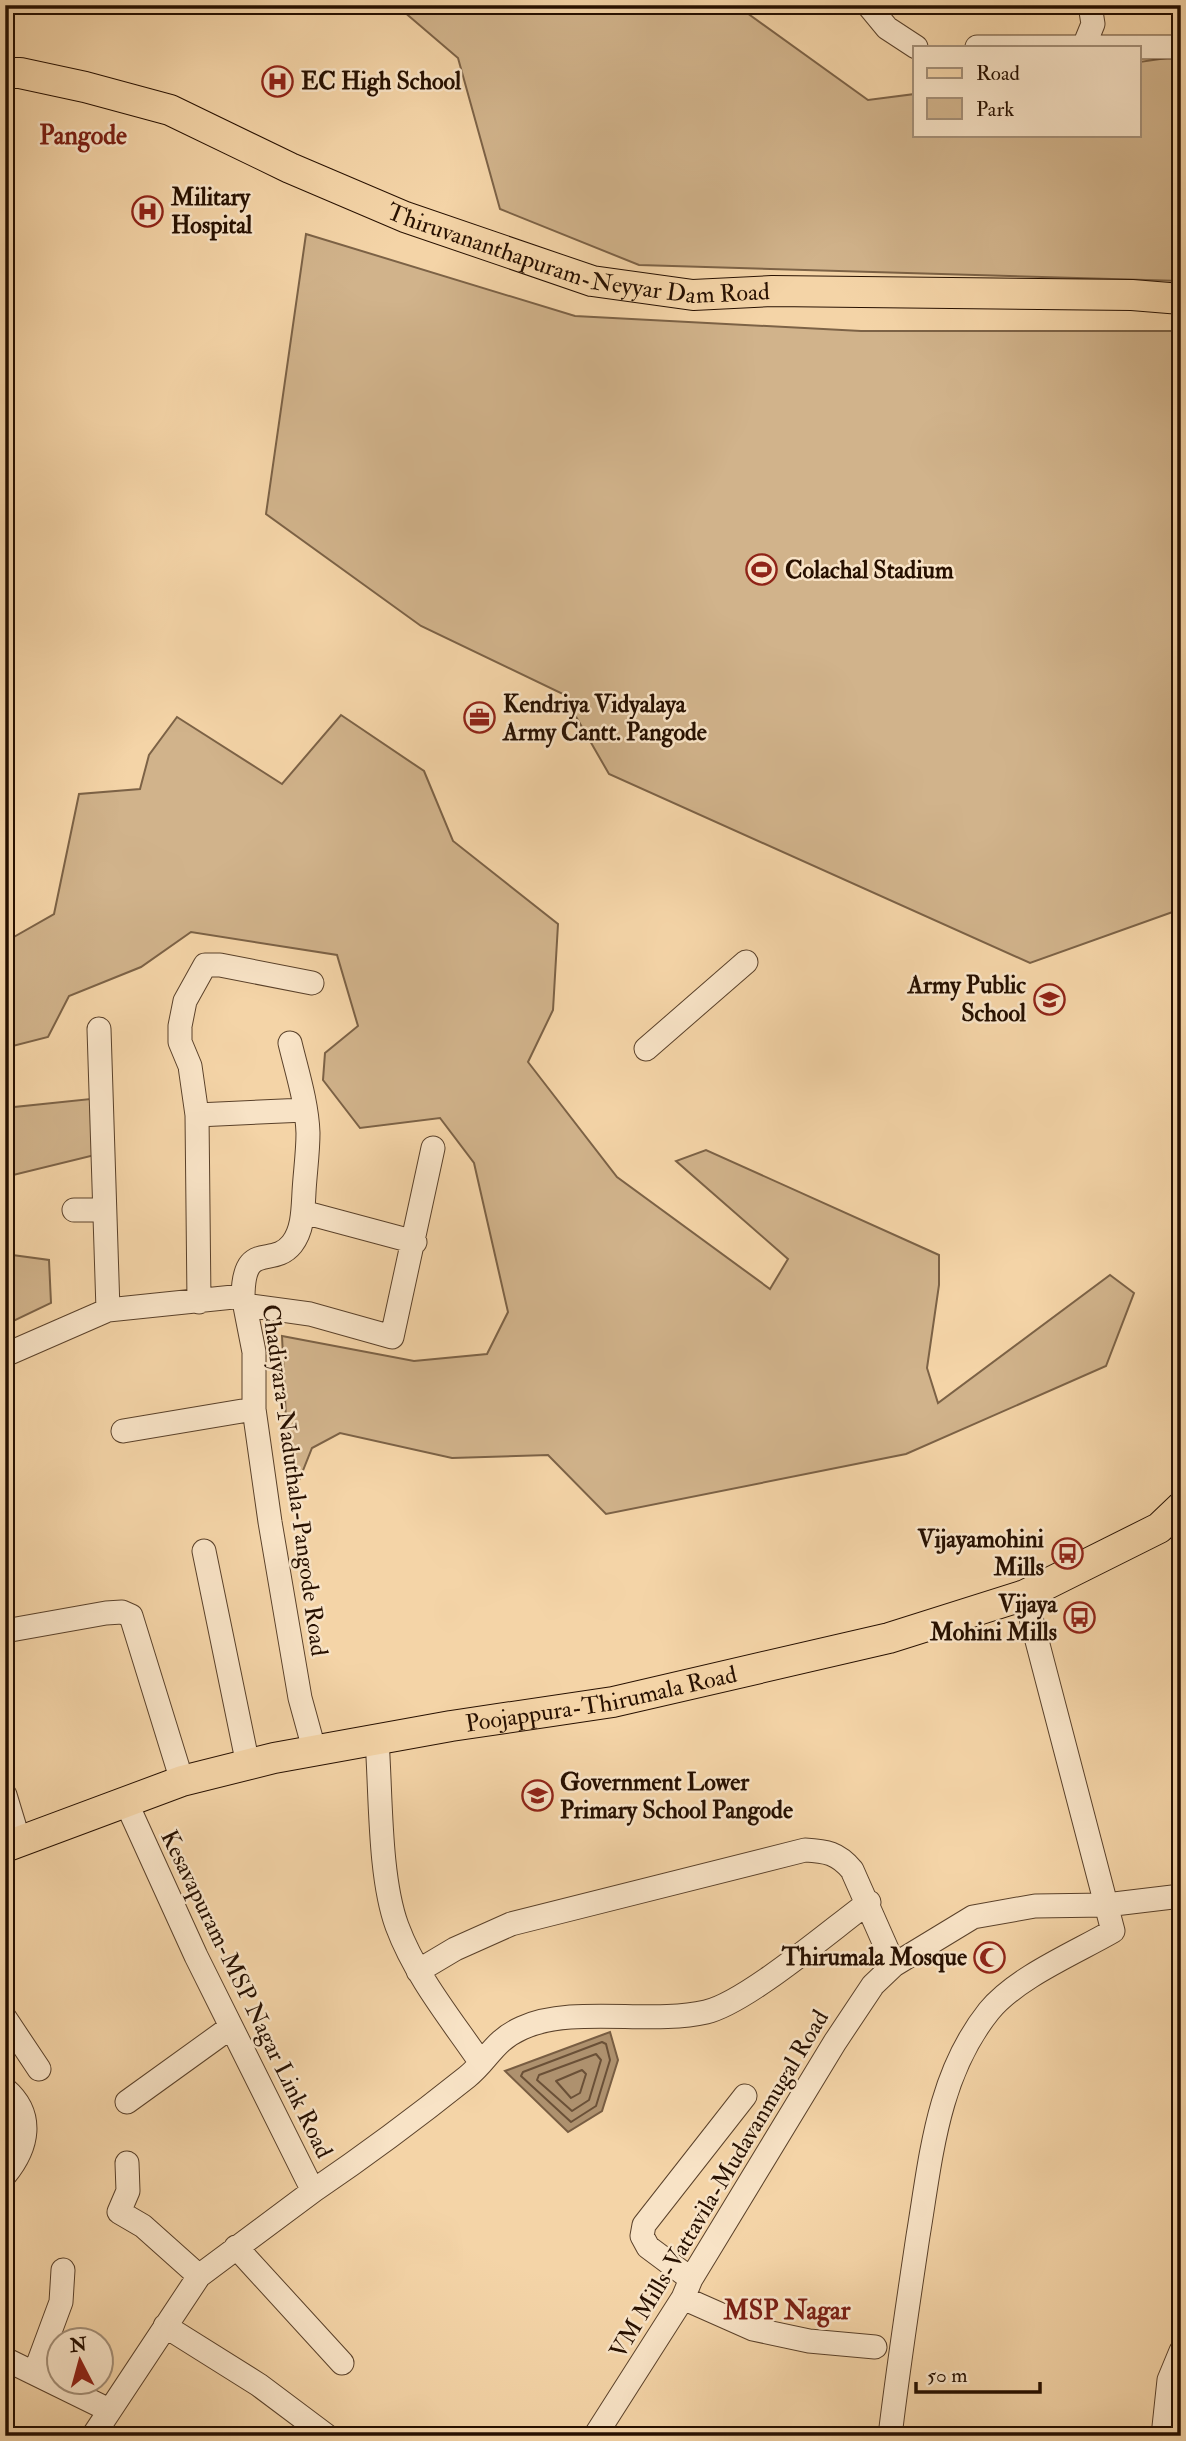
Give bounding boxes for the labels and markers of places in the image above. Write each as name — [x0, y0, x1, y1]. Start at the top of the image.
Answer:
hospital icon: EC High School — [261, 64, 295, 98]
place label: EC High School — [301, 66, 462, 97]
place label: Military Hospital — [170, 182, 253, 241]
hospital icon: Military Hospital — [131, 194, 165, 228]
sports icon: Colachal Stadium — [745, 553, 779, 587]
place label: Colachal Stadium — [785, 555, 954, 586]
place label: Kendriya Vidyalaya Army Cantt. Pangode — [502, 689, 707, 748]
office icon: Kendriya Vidyalaya Army Cantt. Pangode — [463, 701, 497, 735]
place label: Army Public School — [907, 970, 1027, 1029]
school or university icon: Army Public School — [1032, 982, 1066, 1016]
place label: Vijayamohini Mills — [917, 1524, 1045, 1583]
bus stop icon: Vijayamohini Mills — [1050, 1536, 1084, 1570]
place label: Vijaya Mohini Mills — [929, 1589, 1058, 1648]
bus stop icon: Vijaya Mohini Mills — [1063, 1601, 1097, 1635]
place label: Government Lower Primary School Pangode — [560, 1767, 793, 1826]
school or university icon: Government Lower Primary School Pangode — [520, 1779, 554, 1813]
mosque icon: Thirumala Mosque — [973, 1940, 1007, 1974]
place label: Thirumala Mosque — [781, 1942, 967, 1973]

